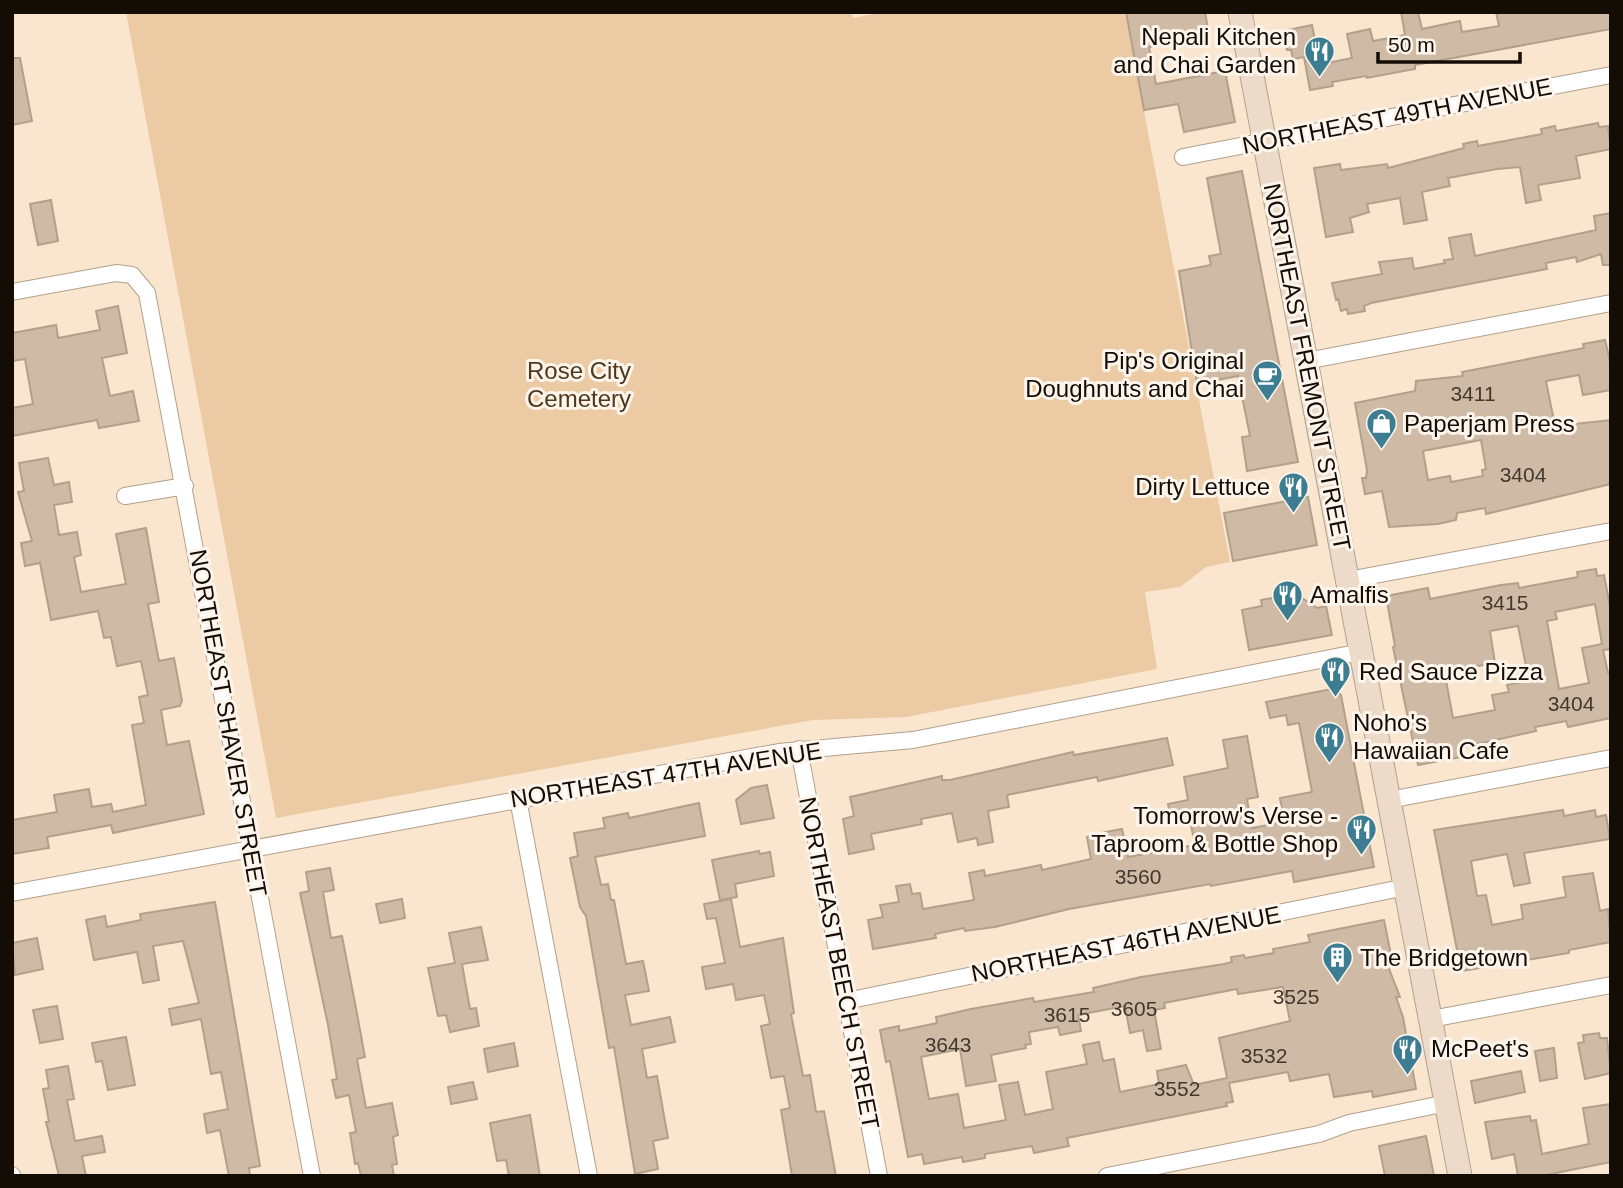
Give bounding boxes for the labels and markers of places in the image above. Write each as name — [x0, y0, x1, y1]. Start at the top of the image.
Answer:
place label: Nepali Kitchen and Chai Garden — [1113, 23, 1296, 78]
restaurant icon: Nepali Kitchen and Chai Garden — [1302, 34, 1336, 78]
place label: Pip's Original Doughnuts and Chai — [1025, 347, 1244, 402]
cafe icon: Pip's Original Doughnuts and Chai — [1250, 358, 1284, 402]
shop icon: Paperjam Press — [1364, 407, 1398, 451]
place label: Paperjam Press — [1404, 410, 1575, 437]
restaurant icon: Dirty Lettuce — [1276, 470, 1310, 514]
place label: Dirty Lettuce — [1135, 473, 1270, 500]
restaurant icon: Amalfis — [1270, 578, 1304, 622]
place label: Amalfis — [1310, 581, 1389, 608]
restaurant icon: Red Sauce Pizza — [1319, 655, 1353, 699]
place label: Red Sauce Pizza — [1359, 658, 1544, 685]
place label: Noho's Hawaiian Cafe — [1353, 709, 1509, 764]
restaurant icon: Noho's Hawaiian Cafe — [1313, 720, 1347, 764]
place label: Tomorrow's Verse - Taproom & Bottle Shop — [1091, 802, 1338, 857]
restaurant icon: Tomorrow's Verse - Taproom & Bottle Shop — [1344, 813, 1378, 857]
building icon: The Bridgetown — [1320, 941, 1354, 985]
place label: The Bridgetown — [1360, 944, 1528, 971]
restaurant icon: McPeet's — [1391, 1032, 1425, 1076]
place label: McPeet's — [1431, 1035, 1529, 1062]

